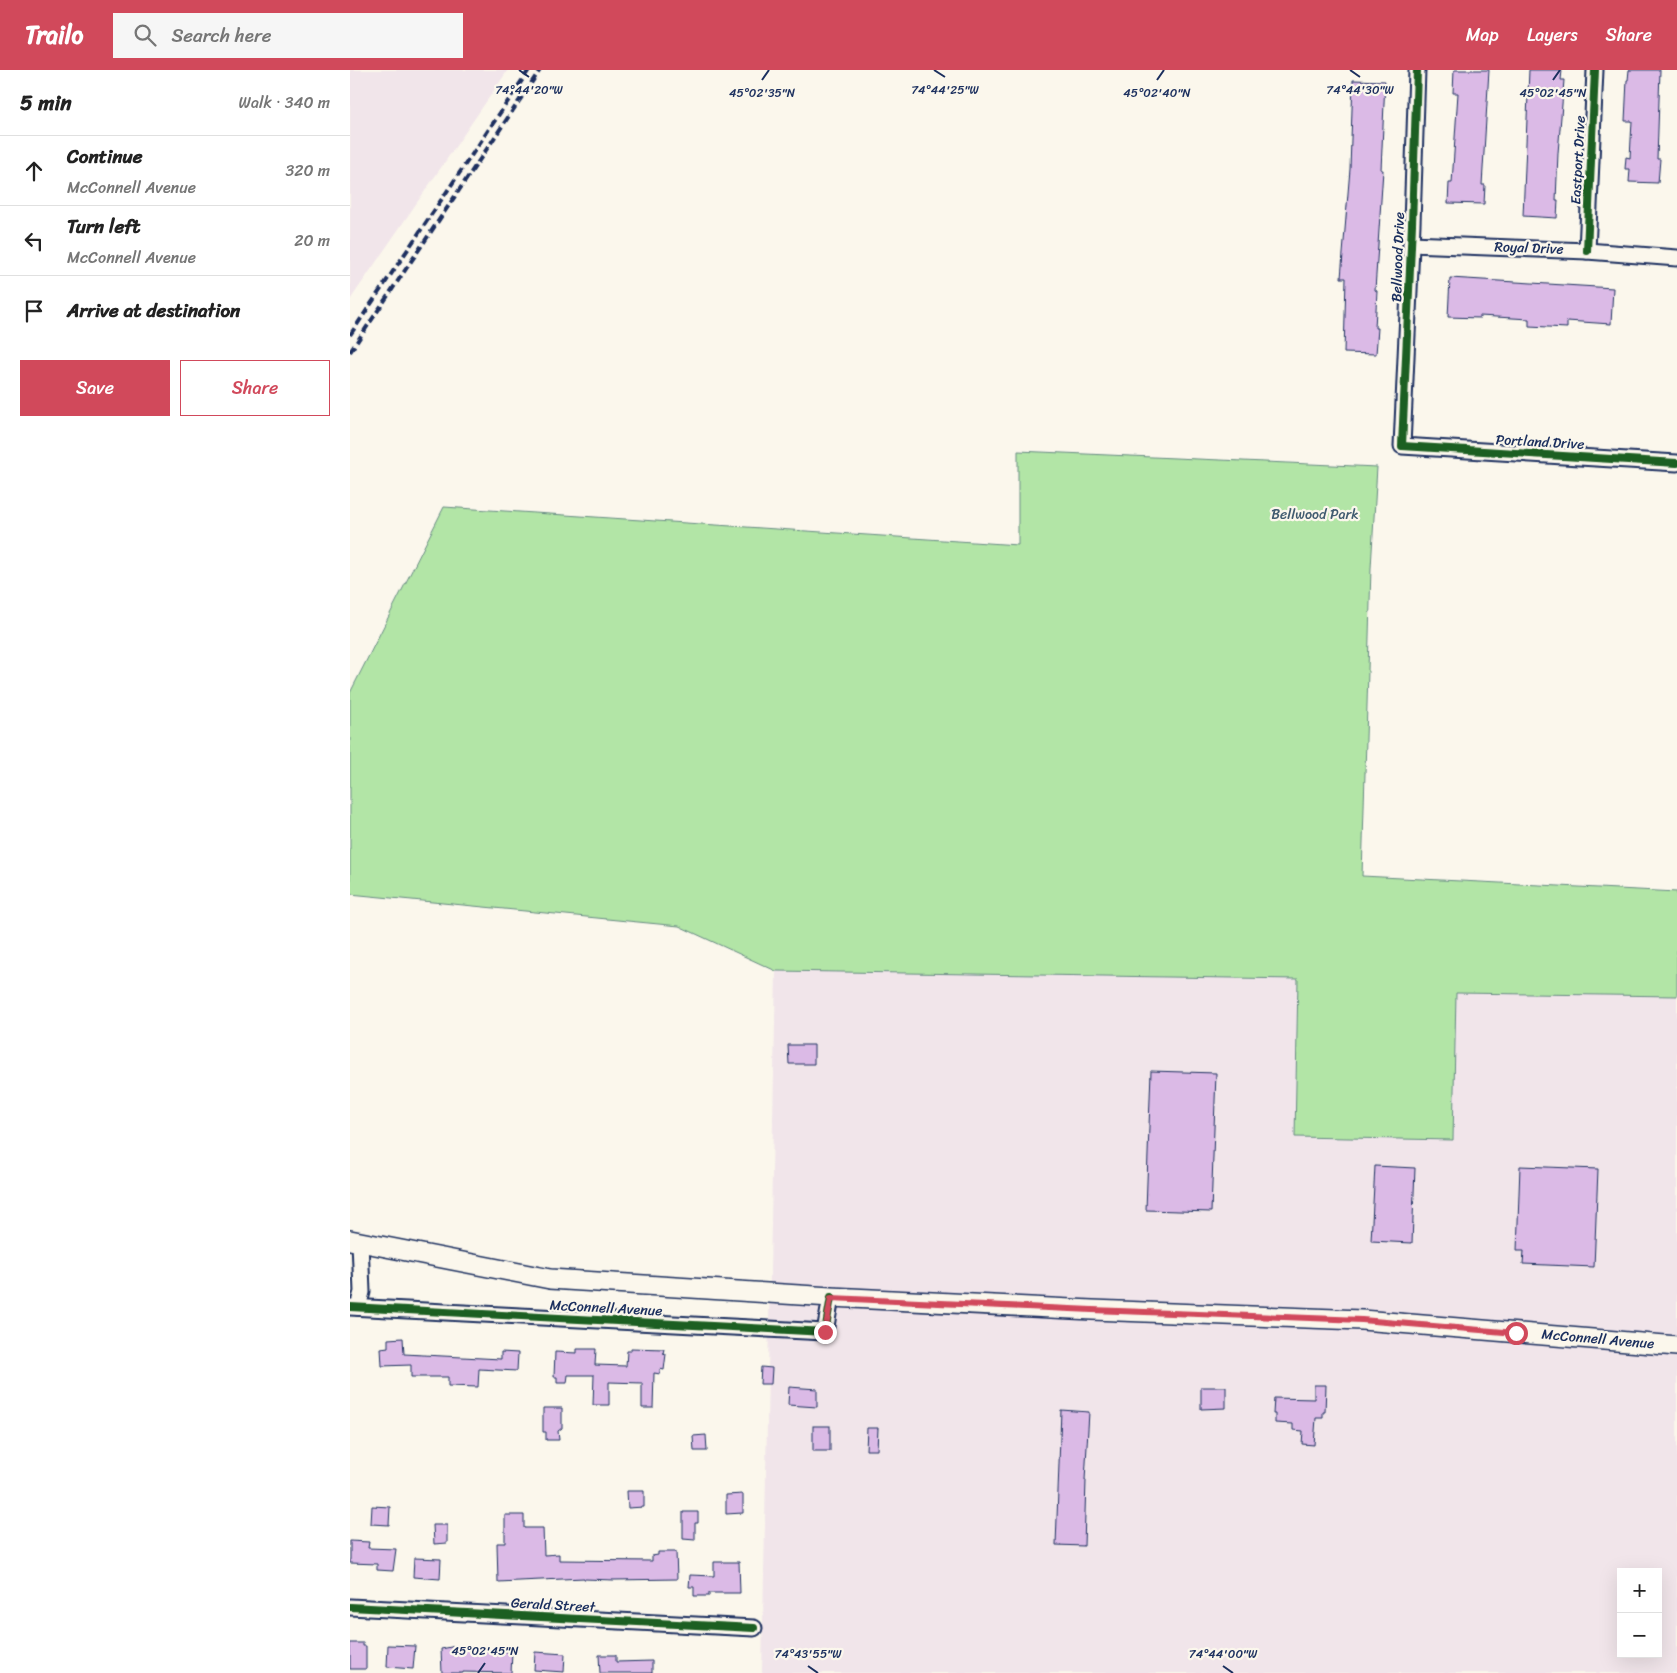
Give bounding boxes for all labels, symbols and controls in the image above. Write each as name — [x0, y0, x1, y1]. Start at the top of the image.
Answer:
search box — [113, 13, 463, 58]
text: Trailo — [25, 14, 83, 56]
text: Search here — [171, 19, 272, 52]
text: Map — [1466, 19, 1499, 51]
text: Layers — [1527, 19, 1578, 51]
text: Share — [1606, 19, 1652, 51]
icon: search — [131, 21, 159, 49]
text: 74°44'20"W — [495, 79, 564, 101]
text: 74°44'25"W — [911, 79, 979, 101]
text: 74°44'30"W — [1326, 79, 1394, 101]
text: 45°02'35"N — [729, 82, 796, 104]
text: 45°02'40"N — [1123, 82, 1191, 104]
text: 45°02'45"N — [1519, 82, 1587, 104]
text: 5 min — [20, 84, 72, 122]
text: Walk · 340 m — [239, 88, 330, 117]
street label: Eastport Drive — [1563, 115, 1593, 205]
text: Continue — [67, 140, 143, 173]
text: 320 m — [285, 156, 330, 185]
icon: ahead — [20, 157, 48, 185]
text: McConnell Avenue — [67, 173, 196, 202]
text: Turn left — [67, 210, 140, 243]
street label: Bellwood Drive — [1384, 211, 1412, 303]
text: 20 m — [294, 226, 330, 255]
icon: left — [20, 227, 48, 255]
street label: Royal Drive — [1494, 234, 1564, 262]
text: McConnell Avenue — [67, 243, 196, 272]
text: Arrive at destination — [67, 294, 240, 327]
icon: arrive — [20, 297, 48, 325]
button: Save — [20, 360, 170, 416]
button: Share — [180, 360, 330, 416]
street label: Portland Drive — [1495, 427, 1585, 457]
park label: Bellwood Park — [1271, 502, 1359, 527]
street label: McConnell Avenue — [549, 1293, 663, 1323]
route end — [814, 1321, 837, 1344]
route start — [1505, 1322, 1528, 1345]
street label: McConnell Avenue — [1541, 1322, 1655, 1356]
map controls — [1617, 1568, 1662, 1658]
button: + — [1617, 1568, 1662, 1613]
street label: Gerald Street — [510, 1590, 597, 1620]
button: − — [1617, 1613, 1662, 1658]
text: 45°02'45"N — [451, 1640, 519, 1662]
text: 74°43'55"W — [775, 1643, 842, 1665]
text: 74°44'00"W — [1189, 1643, 1258, 1665]

